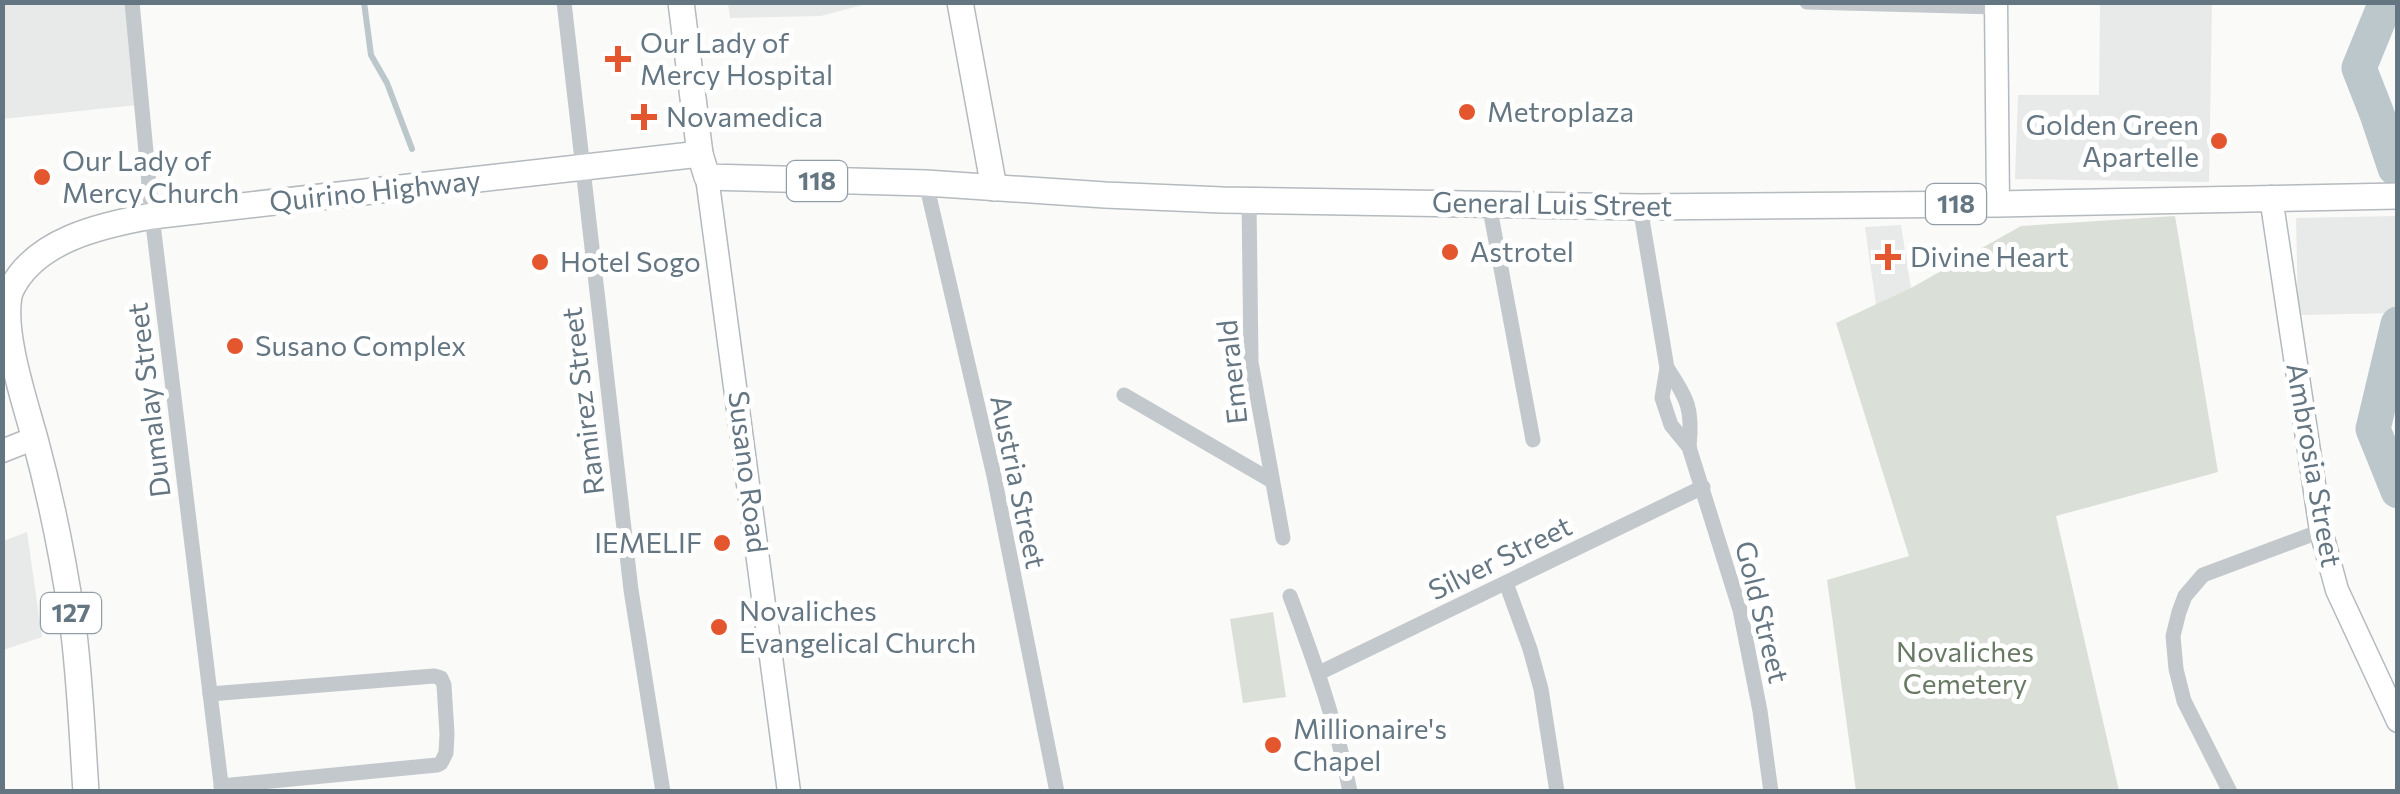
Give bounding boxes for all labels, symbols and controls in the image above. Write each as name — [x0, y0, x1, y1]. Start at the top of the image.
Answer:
place label: Our Lady of Mercy Hospital — [640, 25, 833, 91]
marker: Our Lady of Mercy Hospital — [605, 46, 631, 72]
place label: Metroplaza — [1487, 94, 1634, 128]
place label: Novamedica — [666, 99, 823, 133]
marker: Metroplaza — [1456, 101, 1478, 123]
marker: Novamedica — [631, 104, 657, 130]
place label: Golden Green Apartelle — [2025, 107, 2199, 173]
marker: Golden Green Apartelle — [2208, 130, 2230, 152]
place label: Our Lady of Mercy Church — [62, 143, 239, 209]
road number: 118 — [787, 161, 847, 201]
street label: Quirino Highway — [268, 162, 482, 218]
marker: Our Lady of Mercy Church — [31, 166, 53, 188]
street label: General Luis Street — [1432, 184, 1672, 222]
road number: 118 — [1926, 184, 1986, 224]
place label: Astrotel — [1470, 234, 1574, 268]
place label: Divine Heart — [1910, 239, 2069, 273]
marker: Astrotel — [1439, 241, 1461, 263]
place label: Hotel Sogo — [560, 244, 701, 278]
marker: Divine Heart — [1875, 244, 1901, 270]
marker: Hotel Sogo — [529, 251, 551, 273]
street label: Dumalay Street — [119, 301, 177, 499]
street label: Ramirez Street — [554, 305, 610, 497]
street label: Emerald — [1209, 318, 1253, 426]
place label: Susano Complex — [255, 328, 466, 362]
marker: Susano Complex — [224, 335, 246, 357]
street label: Ambrosia Street — [2280, 360, 2350, 569]
street label: Susano Road — [722, 389, 776, 555]
street label: Austria Street — [984, 392, 1054, 572]
street label: Silver Street — [1422, 508, 1577, 606]
place label: IEMELIF — [594, 525, 702, 559]
marker: IEMELIF — [711, 532, 733, 554]
street label: Gold Street — [1729, 537, 1797, 686]
road number: 127 — [41, 593, 101, 633]
place label: Novaliches Evangelical Church — [739, 593, 976, 659]
marker: Novaliches Evangelical Church — [708, 616, 730, 638]
park label: Novaliches Cemetery — [1896, 634, 2034, 700]
place label: Millionaire's Chapel — [1293, 711, 1447, 777]
marker: Millionaire's Chapel — [1262, 734, 1284, 756]

